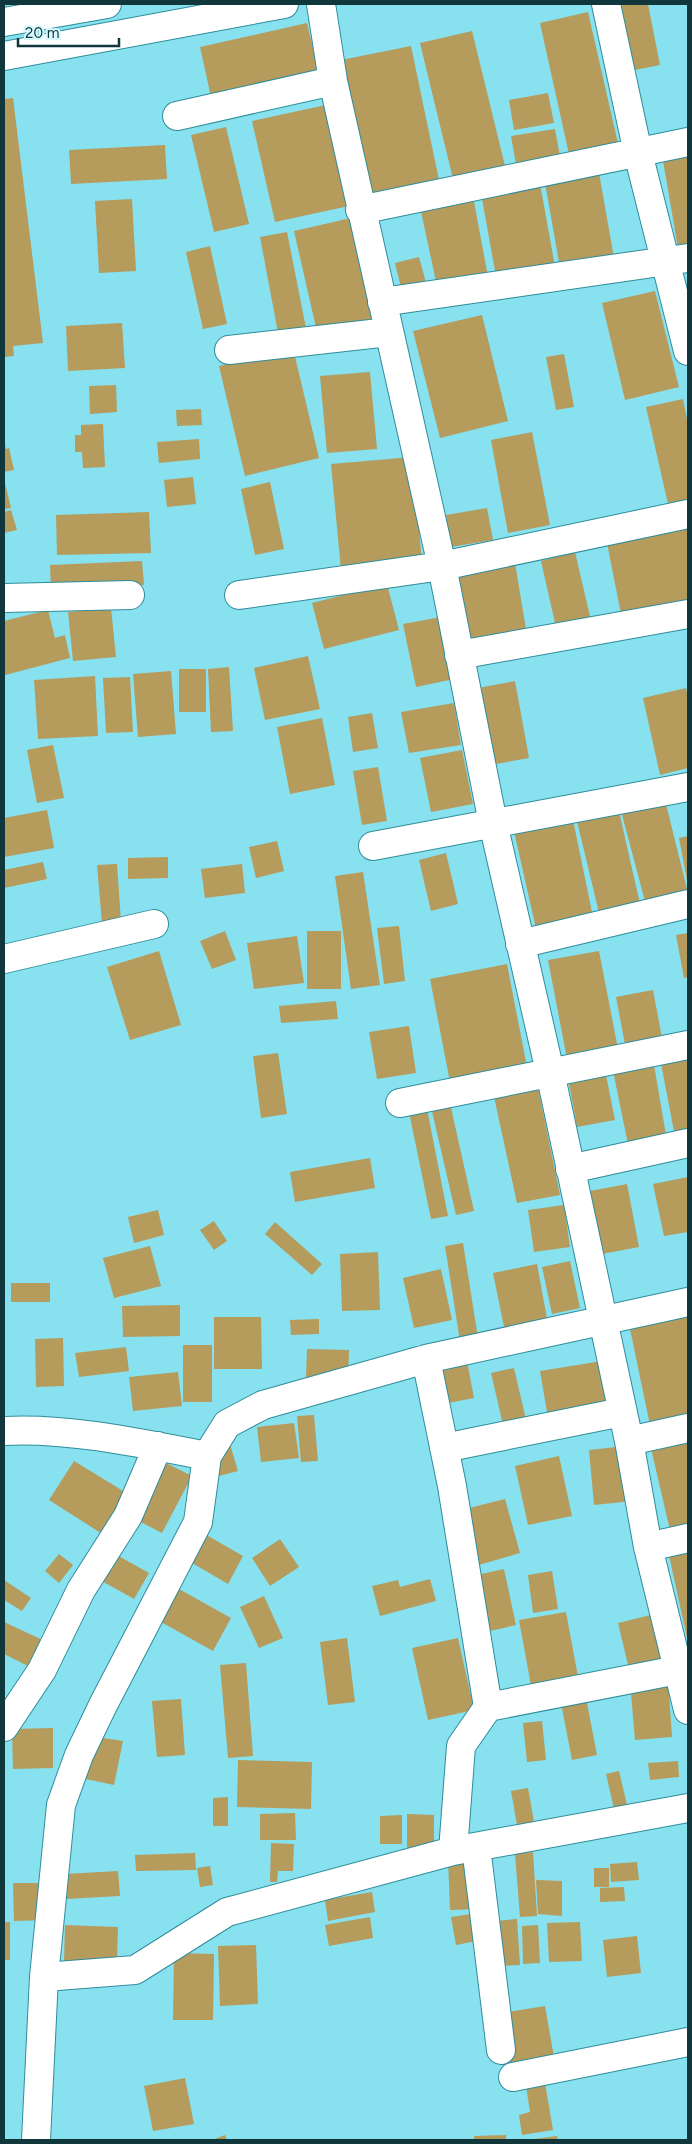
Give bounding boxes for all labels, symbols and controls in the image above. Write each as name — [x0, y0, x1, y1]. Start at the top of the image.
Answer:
scale bar — [18, 15, 119, 47]
text: 20 m — [25, 24, 59, 42]

